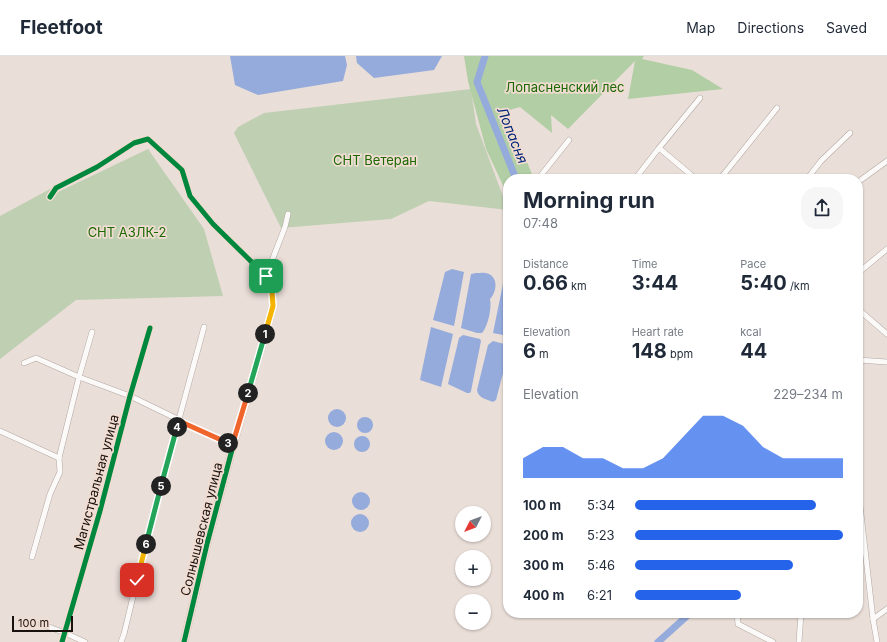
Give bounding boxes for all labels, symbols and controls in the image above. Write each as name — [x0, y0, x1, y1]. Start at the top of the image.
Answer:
text: Fleetfoot — [20, 16, 103, 39]
text: Map — [686, 19, 715, 36]
text: Directions — [737, 19, 804, 36]
text: Saved — [826, 19, 867, 36]
park label: Лопасненский лес — [506, 79, 624, 95]
water label: Лопасня — [494, 104, 532, 166]
park label: СНТ Ветеран — [333, 152, 417, 168]
text: Morning run — [523, 187, 655, 213]
button: share — [801, 187, 843, 229]
text: 07:48 — [523, 215, 558, 231]
park label: СНТ АЗЛК-2 — [88, 224, 166, 240]
text: Distance — [523, 257, 568, 271]
text: Time — [632, 257, 657, 271]
text: Pace — [740, 257, 766, 271]
pin — [249, 259, 283, 293]
icon: arrive — [255, 265, 277, 287]
text: 0.66 — [523, 271, 568, 295]
text: 3:44 — [632, 271, 678, 295]
text: 5:40 — [740, 271, 787, 295]
text: km — [568, 279, 587, 293]
text: /km — [787, 279, 810, 293]
pin: 1 — [255, 324, 275, 344]
text: Elevation — [523, 325, 570, 339]
text: Heart rate — [632, 325, 684, 339]
text: kcal — [740, 325, 761, 339]
text: 1 — [263, 327, 267, 341]
text: 6 — [523, 339, 536, 363]
text: 148 — [632, 339, 667, 363]
text: 44 — [740, 339, 767, 363]
text: m — [536, 347, 549, 361]
text: bpm — [667, 347, 693, 361]
pin: 2 — [238, 383, 258, 403]
text: 2 — [245, 386, 251, 400]
text: Elevation — [523, 386, 579, 402]
text: 229–234 m — [773, 386, 843, 402]
street label: Магистральная улица — [70, 413, 122, 551]
pin: 4 — [167, 417, 187, 437]
text: 4 — [173, 420, 181, 434]
pin: 3 — [218, 433, 238, 453]
text: 3 — [224, 436, 232, 450]
street label: Солнышевская улица — [177, 460, 225, 598]
pin: 5 — [151, 476, 171, 496]
text: 5 — [157, 479, 165, 493]
text: 100 m — [523, 497, 561, 513]
text: 5:34 — [587, 497, 615, 513]
north arrow — [455, 506, 491, 542]
map controls — [455, 506, 491, 630]
text: 200 m — [523, 527, 564, 543]
text: 5:23 — [587, 527, 615, 543]
pin: 6 — [136, 534, 156, 554]
text: 6 — [142, 537, 150, 551]
button: + — [455, 550, 491, 586]
text: 300 m — [523, 557, 564, 573]
text: 5:46 — [587, 557, 615, 573]
pin — [120, 563, 154, 597]
icon: check — [126, 569, 148, 591]
text: 400 m — [523, 587, 564, 603]
text: 6:21 — [587, 587, 612, 603]
button: − — [455, 594, 491, 630]
scale bar — [12, 614, 73, 633]
text: 100 m — [18, 616, 49, 630]

